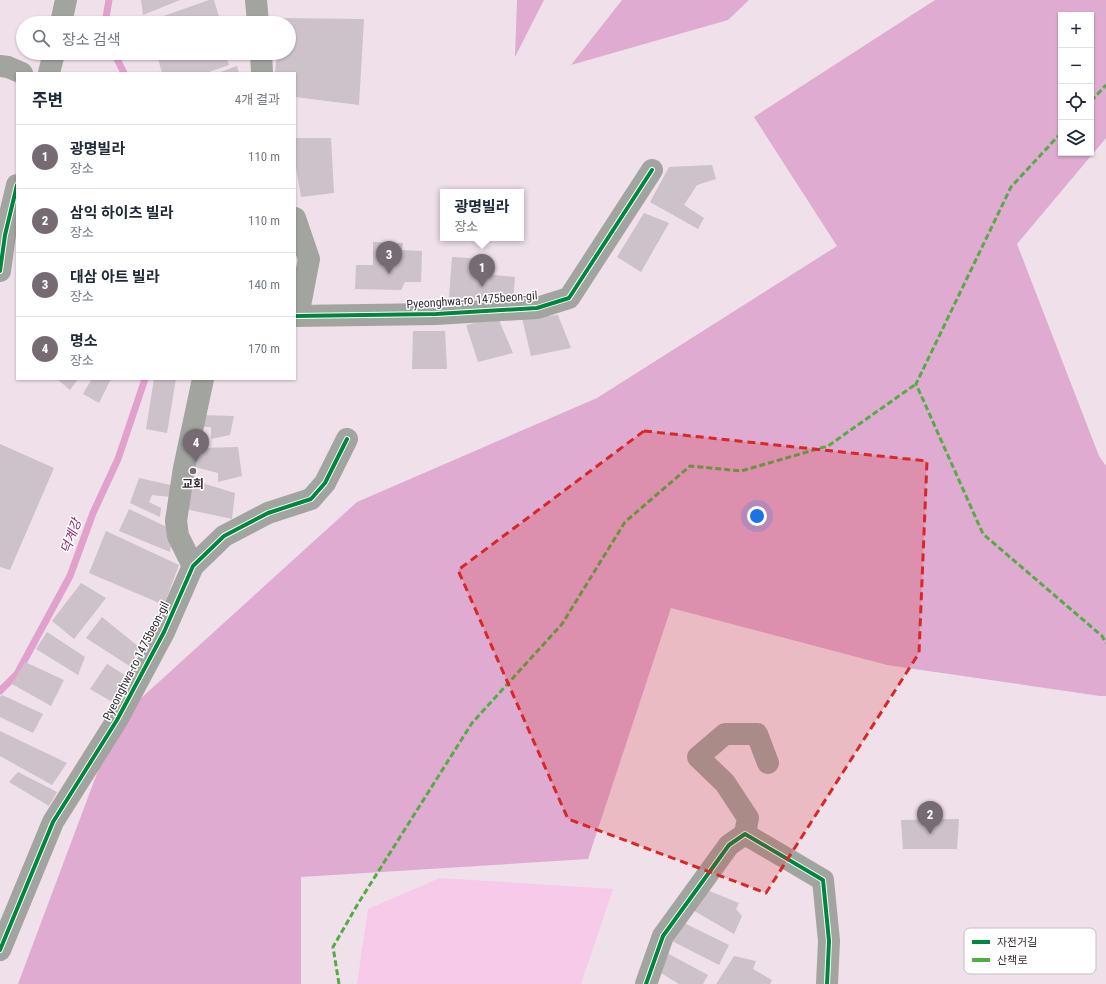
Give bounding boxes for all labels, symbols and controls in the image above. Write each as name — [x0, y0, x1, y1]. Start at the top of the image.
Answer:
map controls — [1058, 12, 1094, 156]
button: + — [1058, 12, 1094, 48]
search box — [16, 16, 296, 60]
icon: search — [30, 27, 52, 49]
text: 장소 검색 — [62, 31, 121, 49]
button: − — [1058, 48, 1094, 84]
button: locate — [1058, 84, 1094, 120]
text: 주변 — [32, 90, 63, 110]
text: 4개 결과 — [235, 92, 280, 107]
button: layers — [1058, 120, 1094, 156]
text: 광명빌라 — [70, 140, 125, 158]
text: 1 — [42, 149, 48, 164]
text: 110 m — [248, 149, 280, 164]
text: 장소 — [70, 161, 94, 176]
popup — [440, 189, 524, 241]
text: 광명빌라 — [454, 198, 510, 216]
text: 삼익 하이츠 빌라 — [70, 204, 174, 222]
text: 2 — [42, 213, 48, 228]
text: 110 m — [248, 213, 280, 228]
text: 장소 — [454, 219, 478, 234]
text: 장소 — [70, 225, 94, 240]
pin: 3 — [376, 241, 402, 274]
pin: 1 — [469, 254, 495, 287]
text: 대삼 아트 빌라 — [70, 268, 160, 286]
text: 3 — [42, 277, 48, 292]
text: 140 m — [248, 277, 280, 292]
street label: Pyeonghwa-ro 1475beon-gil — [406, 288, 538, 312]
text: 장소 — [70, 289, 94, 304]
text: 명소 — [70, 332, 98, 350]
text: 4 — [42, 341, 48, 356]
text: 170 m — [248, 341, 280, 356]
text: 장소 — [70, 353, 94, 368]
pin: 4 — [183, 429, 209, 462]
marker: 교회 — [188, 466, 198, 476]
place label: 교회 — [182, 477, 204, 491]
your location — [747, 506, 767, 526]
water label: 덕계강 — [58, 515, 85, 555]
street label: Pyeonghwa-ro 1475beon-gil — [100, 599, 172, 723]
pin: 2 — [917, 801, 943, 834]
legend — [964, 928, 1096, 974]
text: 자전거길 — [997, 936, 1037, 949]
text: 산책로 — [997, 954, 1027, 967]

